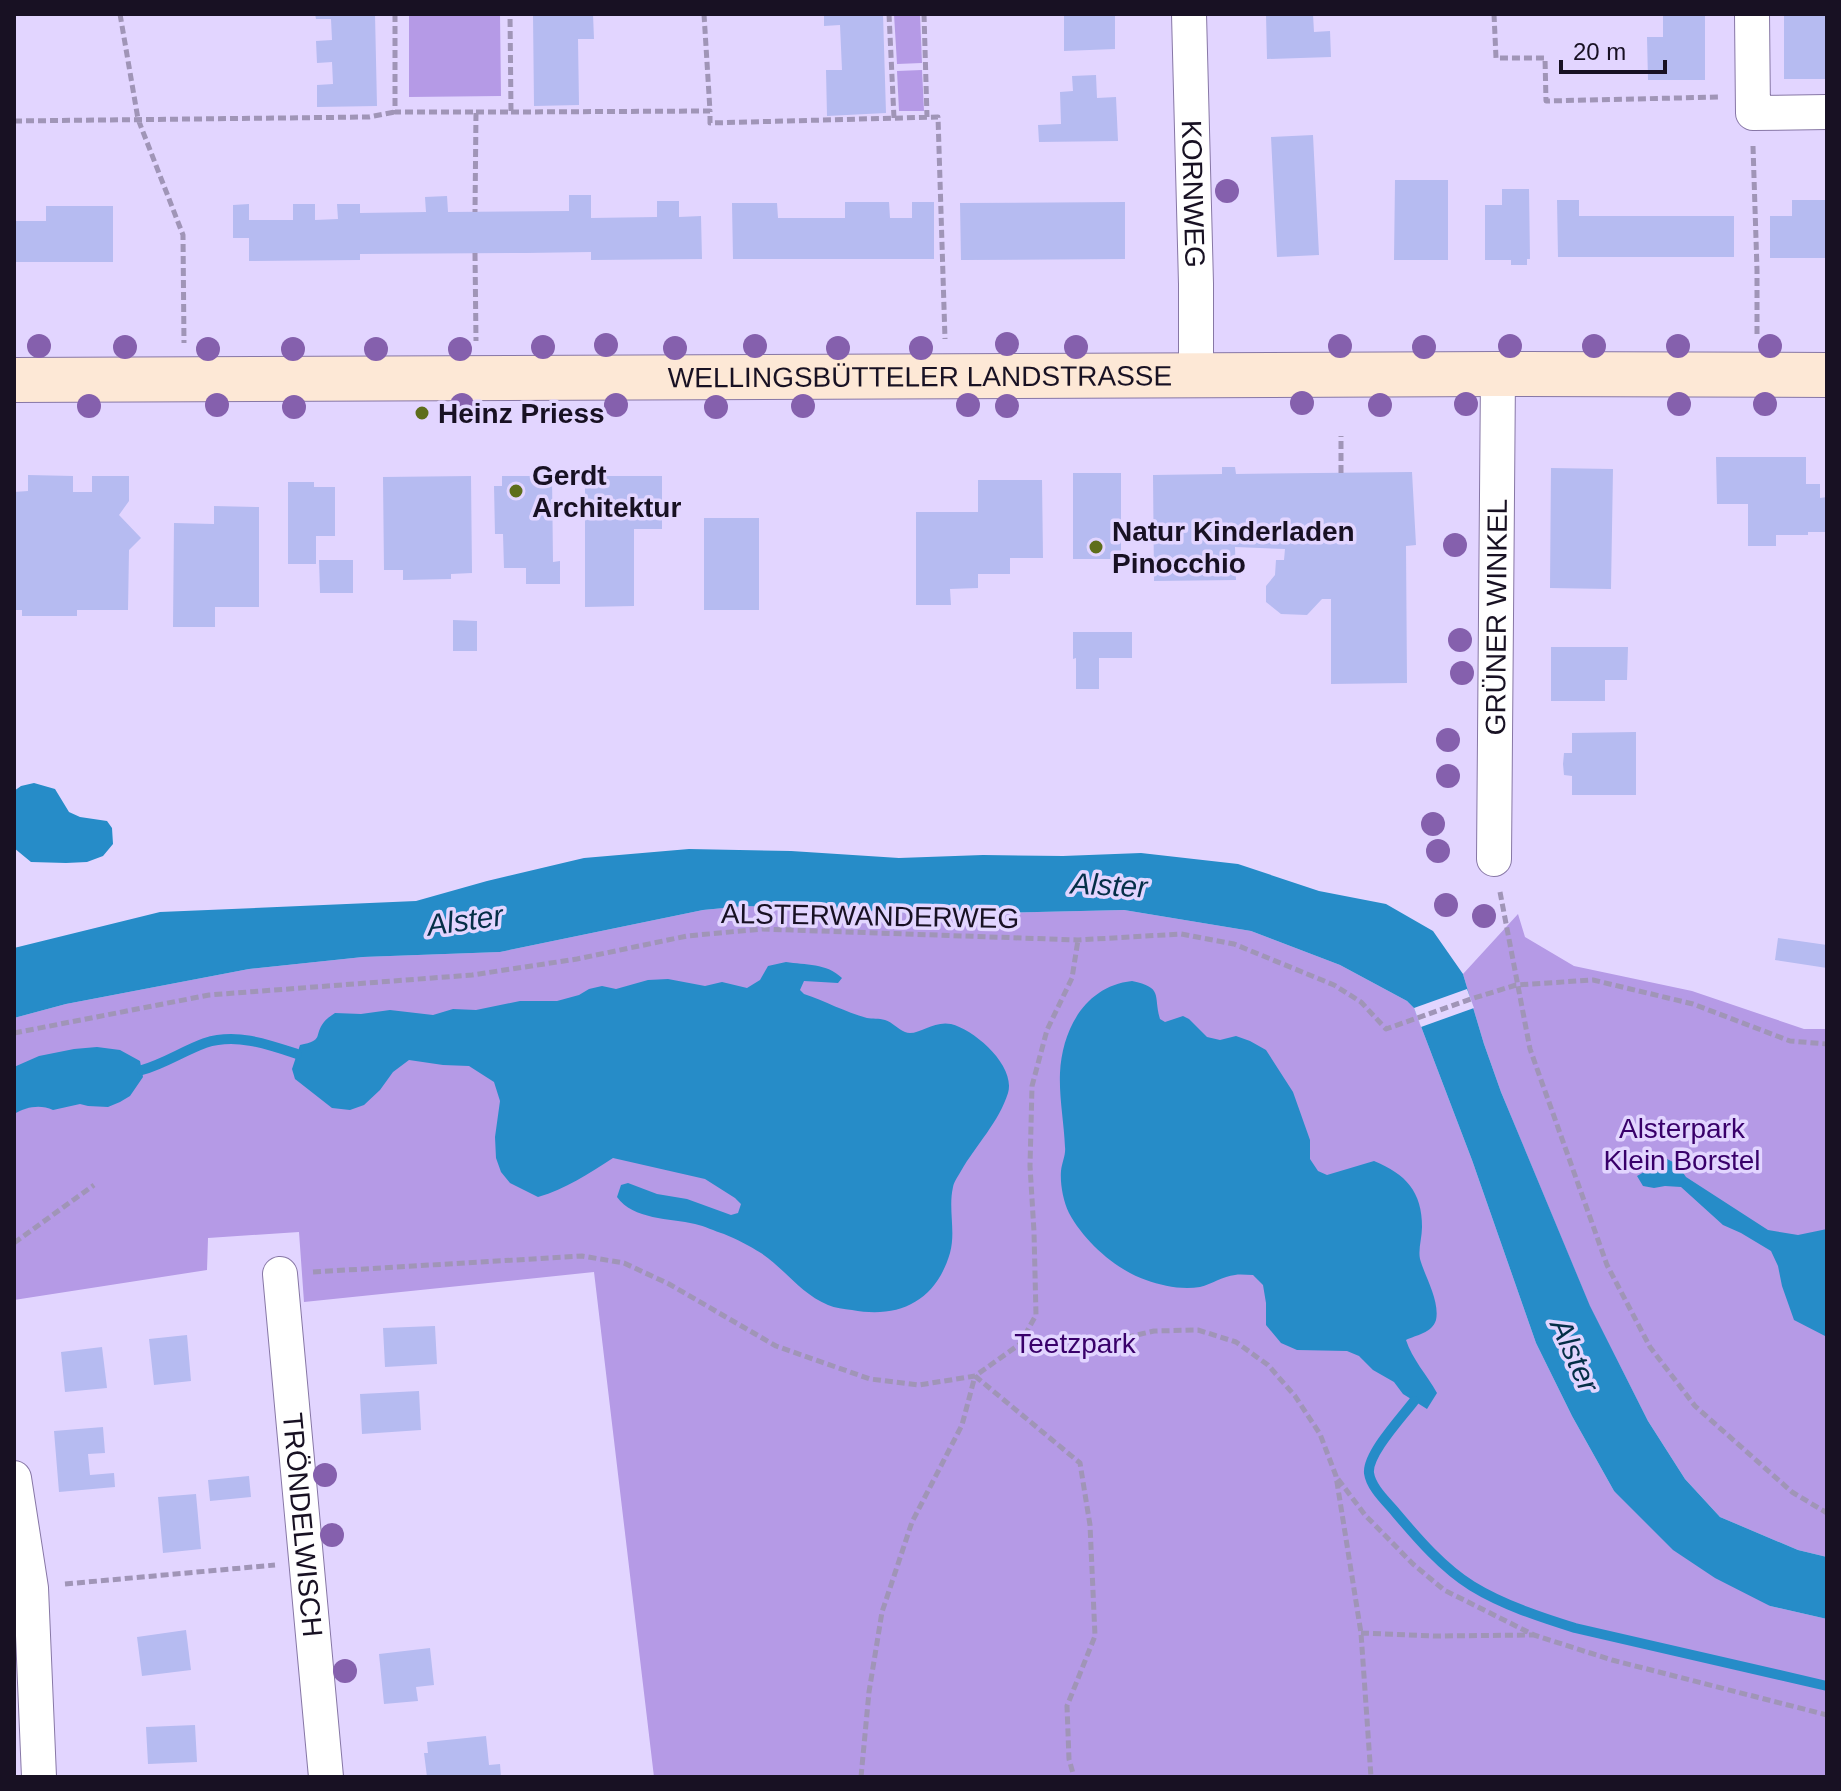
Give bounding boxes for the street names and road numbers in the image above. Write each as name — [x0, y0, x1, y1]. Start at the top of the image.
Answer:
street label: KORNWEG — [1176, 120, 1211, 268]
street label: WELLINGSBÜTTELER LANDSTRASSE — [668, 360, 1172, 393]
street label: GRÜNER WINKEL — [1480, 499, 1512, 735]
street label: ALSTERWANDERWEG — [721, 898, 1019, 934]
street label: TRÖNDELWISCH — [277, 1411, 329, 1638]

